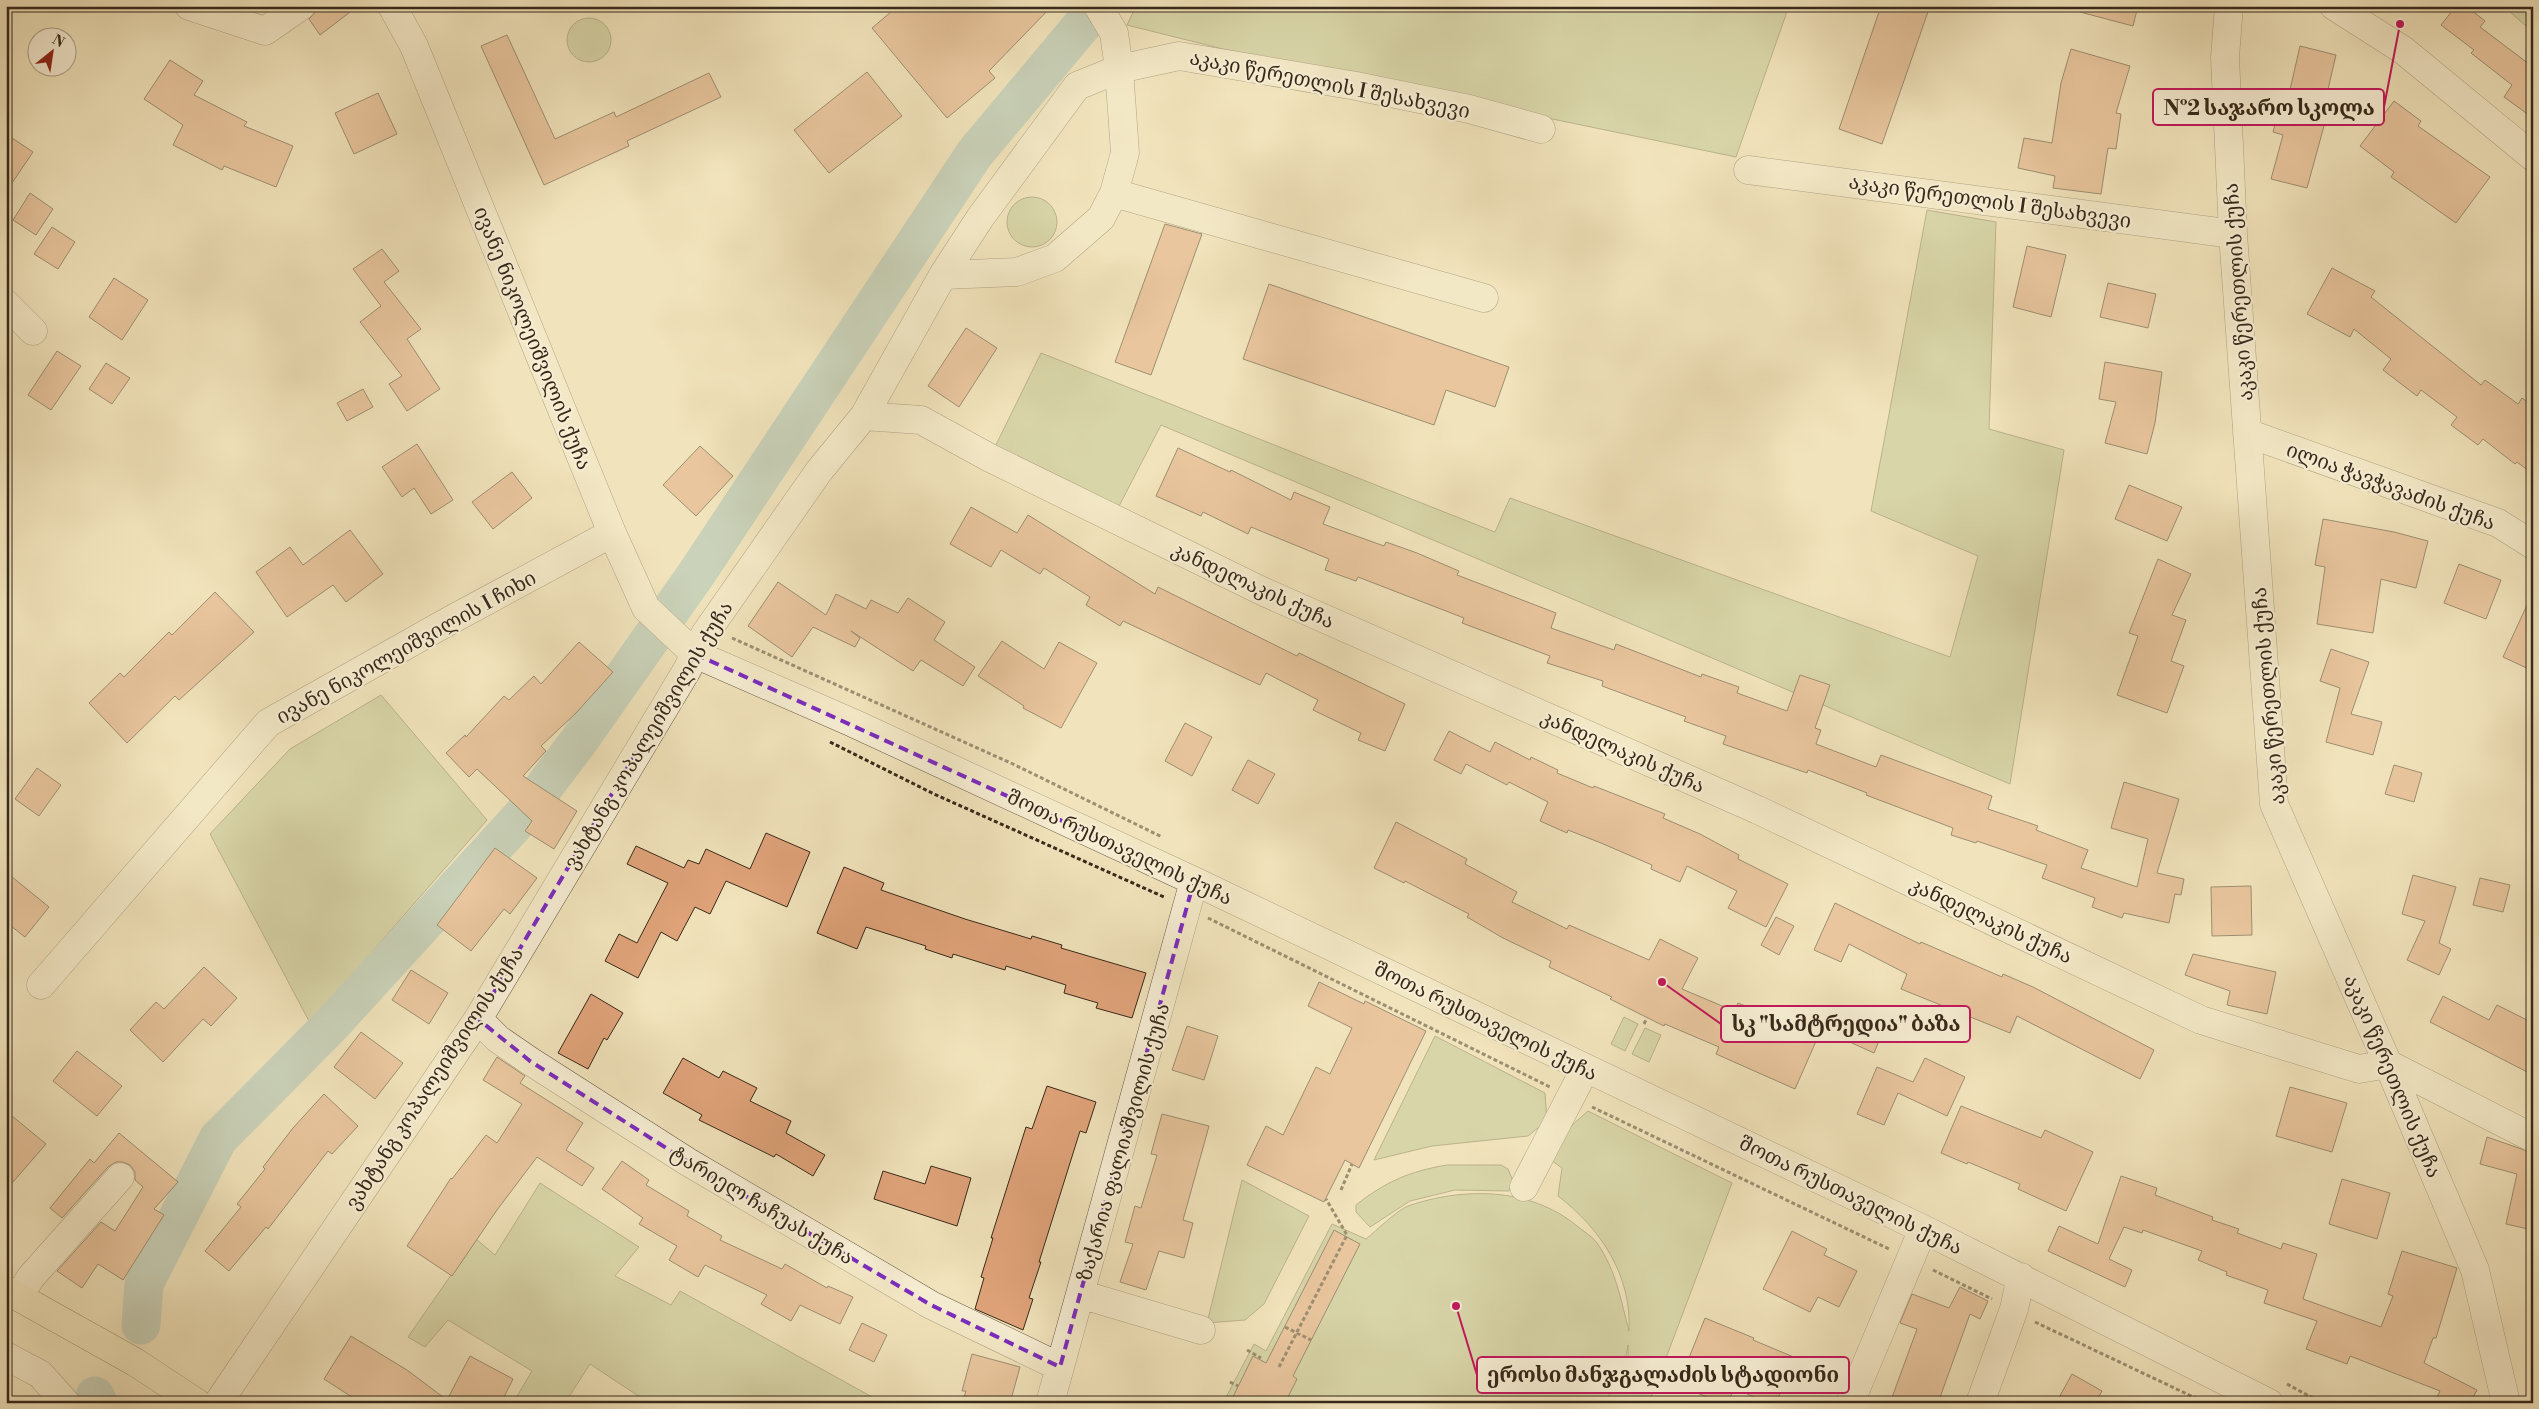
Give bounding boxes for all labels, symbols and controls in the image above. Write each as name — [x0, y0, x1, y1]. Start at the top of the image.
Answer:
north arrow — [28, 28, 78, 78]
text: N — [49, 31, 67, 52]
street label: აკაკი წერეთლის I შესახვევი — [1187, 46, 1472, 125]
callout: №2 საჯარო სკოლა — [2153, 89, 2384, 125]
text: №2 საჯარო სკოლა — [2163, 96, 2375, 122]
street label: აკაკი წერეთლის I შესახვევი — [1847, 170, 2133, 235]
street label: აკაკი წერეთლის ქუჩა — [2219, 182, 2260, 402]
street label: ივანე ნიკოლეიშვილის ქუჩა — [467, 203, 596, 474]
street label: ილია ჭავჭავაძის ქუჩა — [2283, 438, 2498, 537]
street label: კანდელაკის ქუჩა — [1167, 538, 1338, 635]
street label: ივანე ნიკოლეიშვილის I ჩიხი — [272, 566, 541, 730]
street label: აკაკი წერეთლის ქუჩა — [2248, 586, 2291, 806]
street label: ვახტანგ კოპალეიშვილის ქუჩა — [559, 597, 739, 874]
street label: კანდელაკის ქუჩა — [1537, 705, 1708, 800]
street label: შოთა რუსთაველის ქუჩა — [1003, 785, 1236, 912]
street label: კანდელაკის ქუჩა — [1905, 873, 2076, 970]
street label: ვახტანგ კოპალეიშვილის ქუჩა — [341, 943, 530, 1215]
street label: შოთა რუსთაველის ქუჩა — [1370, 957, 1601, 1087]
street label: აკაკი წერეთლის ქუჩა — [2337, 971, 2446, 1182]
street label: ზაქარია ფალიაშვილის ქუჩა — [1073, 1001, 1176, 1284]
callout: სკ "სამტრედია" ბაზა — [1721, 1006, 1970, 1042]
text: სკ "სამტრედია" ბაზა — [1732, 1012, 1960, 1038]
street label: შოთა რუსთაველის ქუჩა — [1735, 1131, 1966, 1261]
street label: ტარიელ ჩაჩუას ქუჩა — [665, 1142, 857, 1271]
callout: ეროსი მანჯგალაძის სტადიონი — [1477, 1357, 1849, 1393]
text: ეროსი მანჯგალაძის სტადიონი — [1487, 1363, 1839, 1389]

